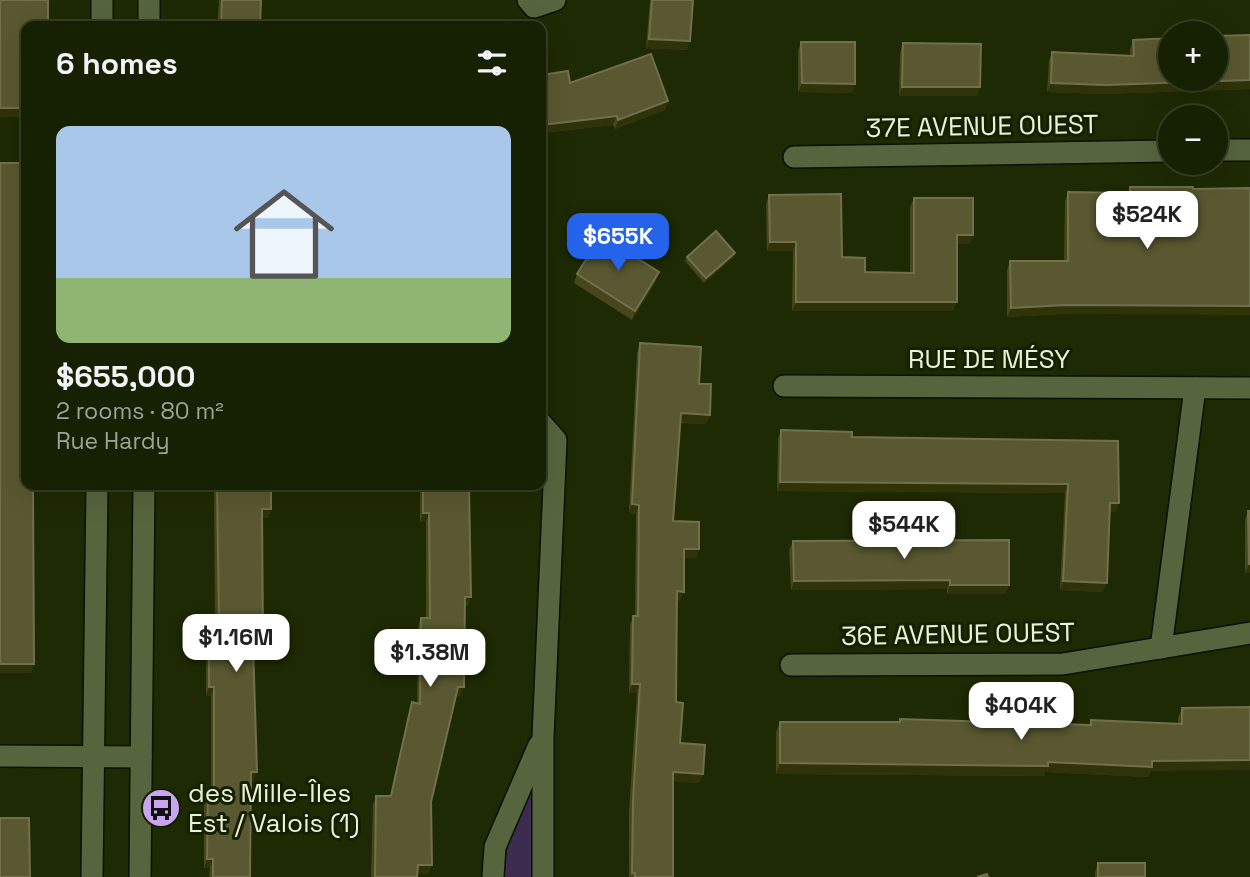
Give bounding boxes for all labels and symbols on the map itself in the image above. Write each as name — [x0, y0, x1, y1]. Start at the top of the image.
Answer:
street label: 37E AVENUE OUEST — [865, 107, 1099, 145]
pin: $524K — [1098, 191, 1196, 251]
pin: $655K — [569, 214, 667, 273]
street label: RUE DE MÉSY — [908, 342, 1070, 376]
pin: $544K — [855, 502, 953, 561]
pin: $1.16M — [179, 614, 293, 674]
street label: 36E AVENUE OUEST — [841, 615, 1075, 653]
pin: $1.38M — [373, 630, 487, 689]
pin: $404K — [972, 682, 1070, 742]
place label: des Mille-Îles Est / Valois (1) — [188, 776, 360, 840]
bus stop icon: des Mille-Îles Est / Valois (1) — [140, 787, 182, 829]

